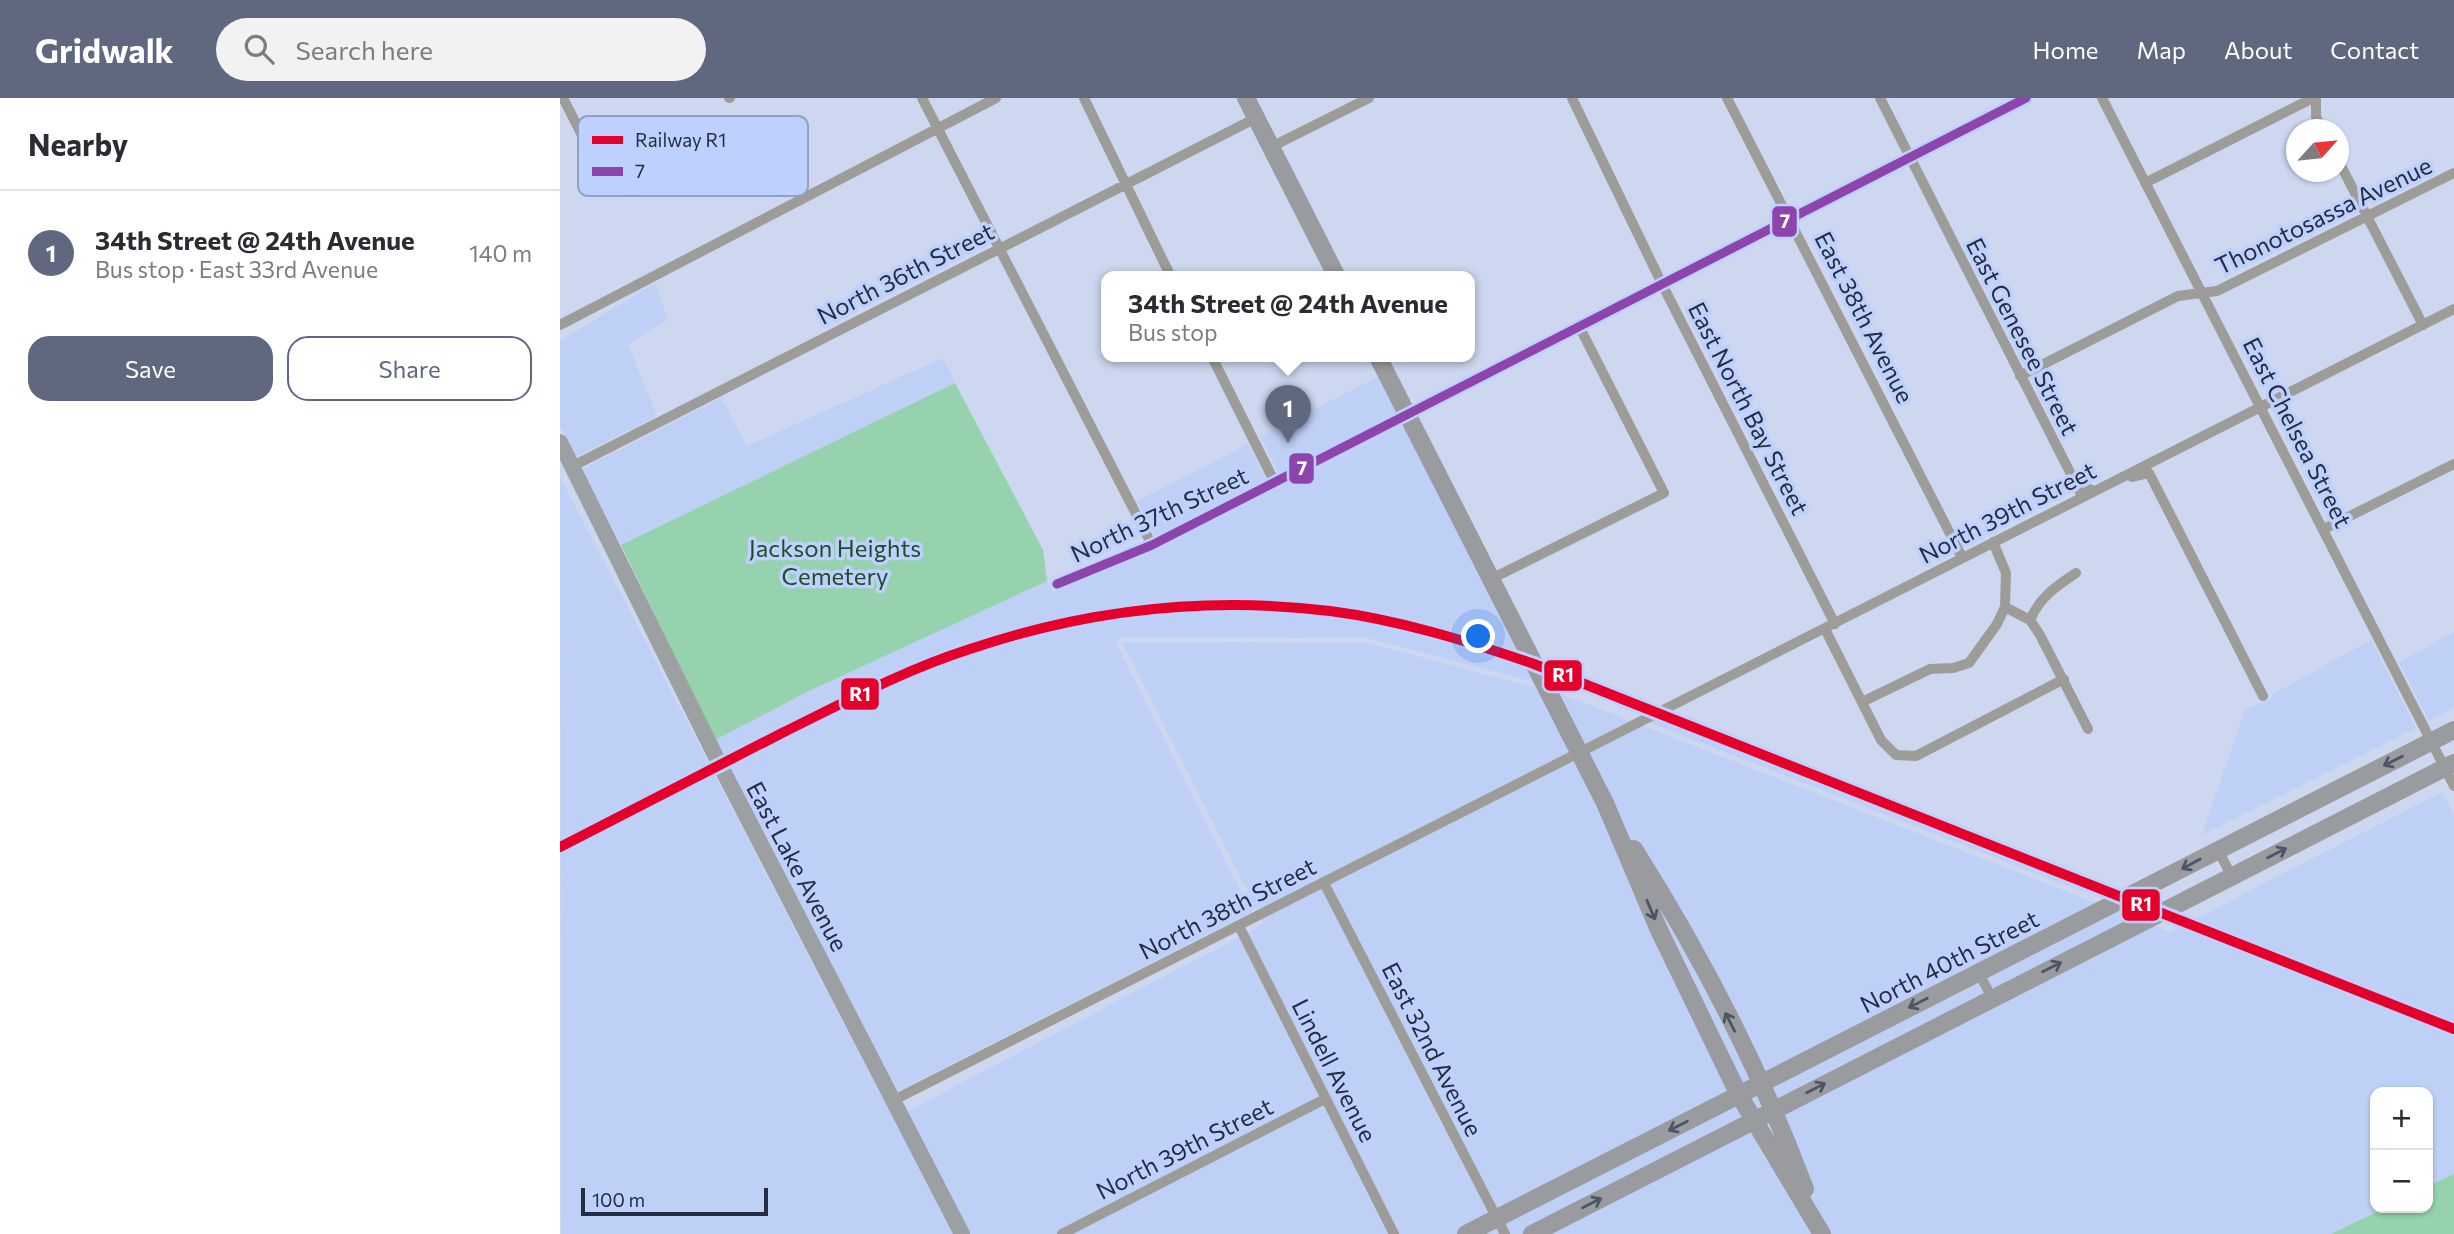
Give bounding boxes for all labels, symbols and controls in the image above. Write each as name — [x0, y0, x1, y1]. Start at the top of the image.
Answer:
search box — [216, 18, 706, 81]
text: Gridwalk — [35, 29, 174, 70]
icon: search — [240, 30, 278, 68]
text: Search here — [296, 34, 433, 65]
text: Home — [2033, 35, 2099, 64]
text: Map — [2137, 35, 2186, 64]
text: About — [2224, 35, 2292, 64]
text: Contact — [2330, 35, 2419, 64]
legend — [578, 116, 808, 196]
north arrow — [2286, 119, 2349, 182]
text: Nearby — [28, 125, 128, 162]
text: Railway R1 — [635, 128, 726, 151]
street label: Thonotosassa Avenue — [2210, 150, 2436, 280]
text: 7 — [635, 159, 645, 182]
line badge: 7 — [1771, 205, 1798, 238]
text: 7 — [1780, 209, 1790, 232]
street label: North 36th Street — [812, 216, 998, 330]
text: 34th Street @ 24th Avenue — [95, 224, 415, 255]
street label: East 38th Avenue — [1809, 226, 1921, 408]
street label: East Genesee Street — [1961, 233, 2085, 440]
text: 1 — [46, 239, 56, 267]
text: 140 m — [469, 239, 532, 267]
text: Bus stop · East 33rd Avenue — [95, 255, 378, 283]
popup — [1101, 271, 1475, 362]
text: 34th Street @ 24th Avenue — [1128, 287, 1448, 318]
street label: East North Bay Street — [1683, 297, 1815, 519]
text: Bus stop — [1128, 318, 1218, 346]
street label: East Chelsea Street — [2238, 332, 2359, 532]
button: Save — [28, 336, 273, 401]
button: Share — [287, 336, 532, 401]
pin: 1 — [1265, 385, 1311, 443]
line badge: 7 — [1288, 452, 1315, 485]
street label: North 39th Street — [1914, 455, 2100, 569]
text: 7 — [1297, 456, 1307, 479]
street label: North 37th Street — [1066, 460, 1252, 568]
park label: Jackson Heights Cemetery — [749, 533, 921, 590]
your location — [1461, 619, 1495, 653]
line badge: R1 — [1543, 659, 1583, 692]
text: R1 — [1552, 663, 1574, 686]
line badge: R1 — [840, 677, 880, 711]
text: R1 — [849, 682, 871, 705]
one-way arrow — [2383, 755, 2404, 769]
street label: East Lake Avenue — [741, 776, 855, 956]
one-way arrow — [2266, 846, 2287, 860]
street label: North 38th Street — [1134, 851, 1320, 965]
one-way arrow — [2181, 858, 2201, 872]
line badge: R1 — [2121, 888, 2161, 922]
text: R1 — [2130, 892, 2152, 915]
one-way arrow — [1645, 899, 1658, 921]
street label: North 40th Street — [1855, 903, 2043, 1018]
street label: East 32nd Avenue — [1377, 957, 1489, 1141]
one-way arrow — [2041, 959, 2062, 973]
street label: Lindell Avenue — [1286, 993, 1384, 1147]
one-way arrow — [1908, 997, 1929, 1011]
one-way arrow — [1722, 1012, 1736, 1033]
one-way arrow — [1805, 1080, 1826, 1094]
map controls — [2370, 1087, 2433, 1213]
button: + — [2370, 1087, 2433, 1150]
street label: North 39th Street — [1091, 1091, 1277, 1205]
one-way arrow — [1668, 1119, 1689, 1133]
button: − — [2370, 1150, 2433, 1213]
scale bar — [581, 1185, 768, 1217]
text: 100 m — [592, 1188, 645, 1211]
one-way arrow — [1581, 1195, 1602, 1209]

